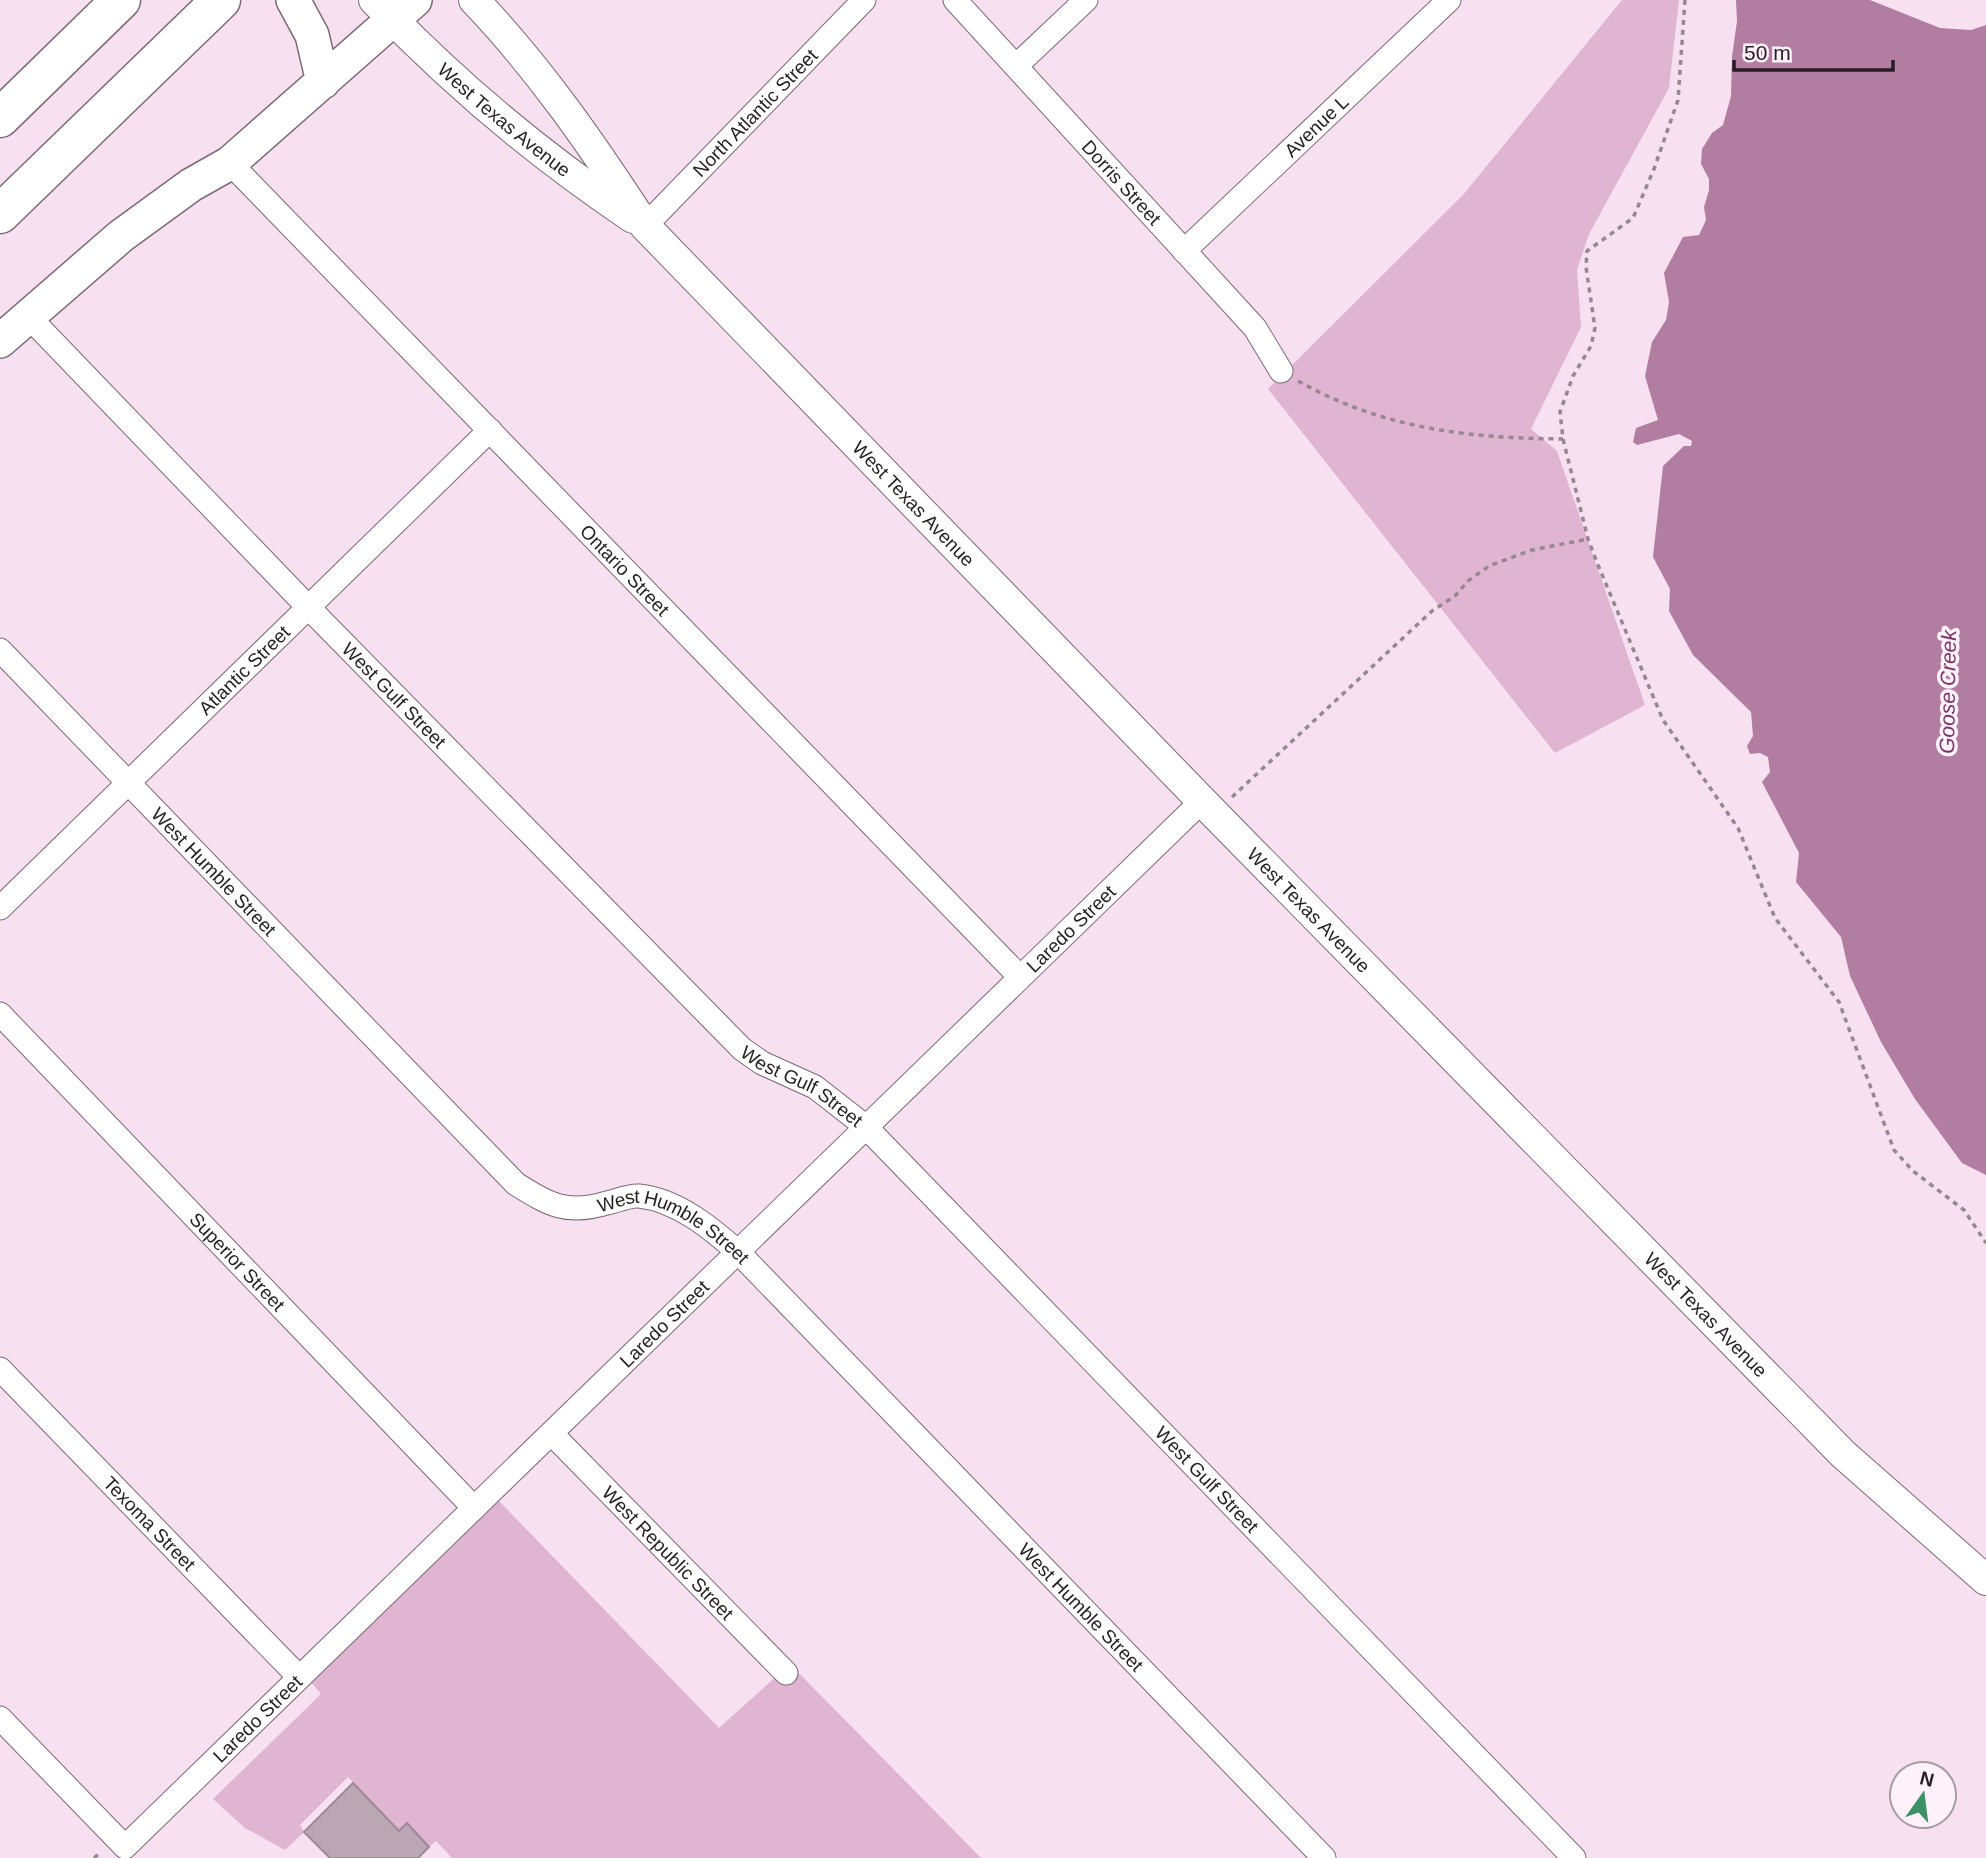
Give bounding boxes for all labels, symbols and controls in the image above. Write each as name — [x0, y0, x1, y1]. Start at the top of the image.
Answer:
scale bar — [1734, 28, 1893, 72]
text: 50 m — [1744, 41, 1791, 64]
street label: North Atlantic Street — [689, 44, 822, 181]
street label: West Texas Avenue — [433, 59, 574, 181]
street label: Avenue L — [1280, 91, 1353, 161]
street label: Dorris Street — [1078, 136, 1166, 230]
street label: West Texas Avenue — [848, 437, 979, 571]
street label: Ontario Street — [576, 520, 674, 621]
street label: Atlantic Street — [195, 621, 295, 719]
water label: Goose Creek — [1935, 628, 1960, 754]
street label: West Gulf Street — [338, 638, 451, 753]
street label: West Humble Street — [147, 803, 281, 941]
street label: West Texas Avenue — [1243, 844, 1374, 977]
street label: Laredo Street — [1022, 881, 1120, 977]
street label: West Gulf Street — [737, 1041, 867, 1132]
street label: West Humble Street — [595, 1186, 754, 1269]
street label: Superior Street — [185, 1208, 289, 1316]
street label: West Texas Avenue — [1640, 1248, 1771, 1381]
street label: Laredo Street — [616, 1276, 714, 1372]
street label: West Gulf Street — [1151, 1422, 1263, 1537]
street label: Texoma Street — [99, 1472, 200, 1575]
street label: West Republic Street — [598, 1482, 738, 1625]
street label: West Humble Street — [1014, 1539, 1148, 1676]
street label: Laredo Street — [209, 1671, 307, 1767]
north arrow — [1888, 1760, 1958, 1830]
text: N — [1918, 1767, 1936, 1791]

